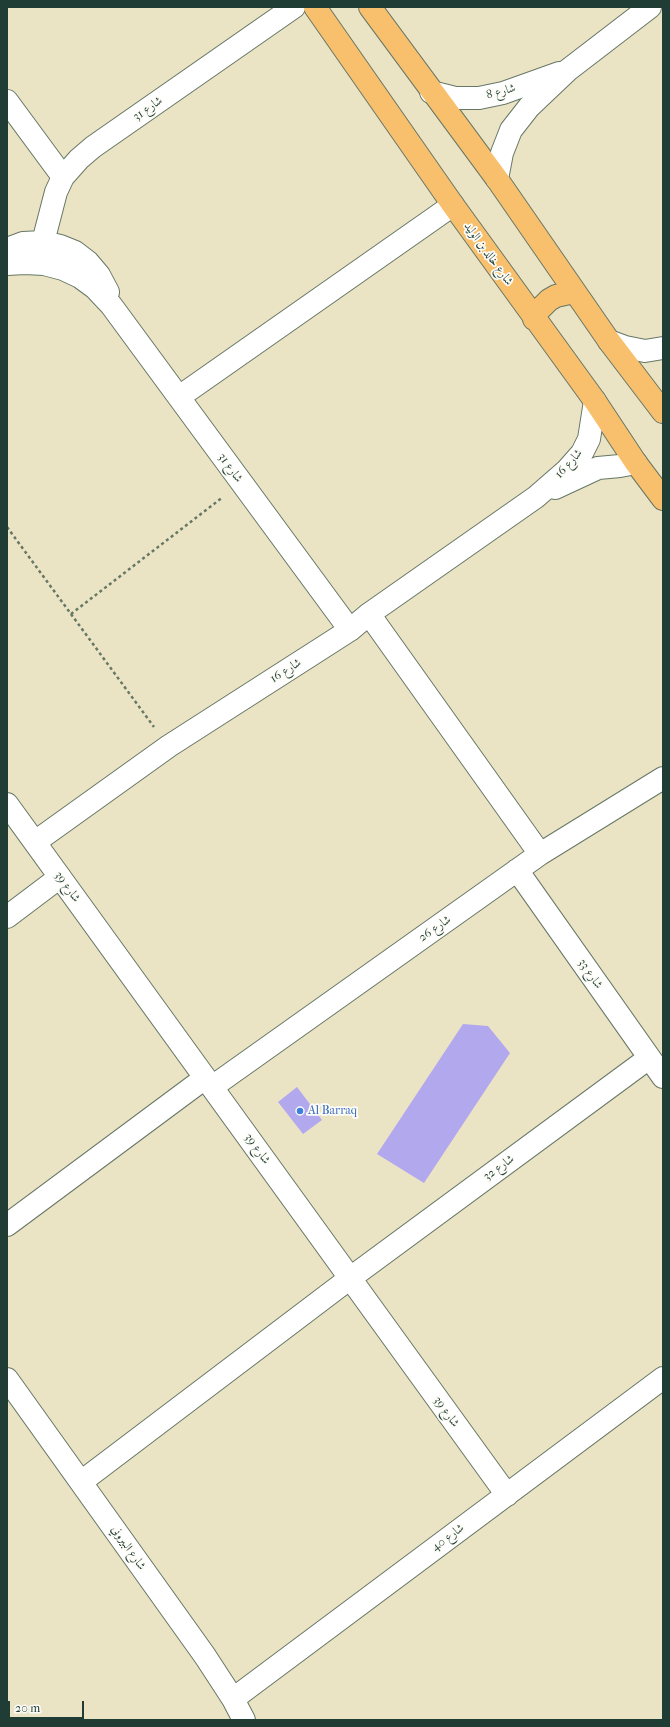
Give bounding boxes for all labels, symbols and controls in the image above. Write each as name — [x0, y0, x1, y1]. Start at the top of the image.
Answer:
street label: شارع 8 — [485, 81, 517, 103]
street label: شارع 31 — [131, 94, 165, 124]
street label: شارع خالد بن الوليد — [460, 220, 516, 288]
street label: شارع 16 — [552, 446, 586, 482]
street label: شارع 31 — [215, 451, 245, 485]
street label: شارع 16 — [268, 656, 304, 686]
street label: شارع 39 — [51, 869, 83, 905]
street label: شارع 26 — [416, 913, 454, 945]
street label: شارع 33 — [575, 956, 605, 992]
place label: Al Barraq — [308, 1104, 357, 1118]
marker: Al Barraq — [295, 1106, 305, 1116]
street label: شارع 39 — [241, 1131, 273, 1167]
street label: شارع 32 — [481, 1152, 517, 1184]
street label: شارع 39 — [430, 1394, 462, 1430]
street label: شارع 40 — [429, 1521, 467, 1555]
street label: شارع البيروني — [107, 1523, 149, 1573]
scale bar — [10, 1693, 86, 1719]
text: 20 m — [15, 1701, 40, 1715]

